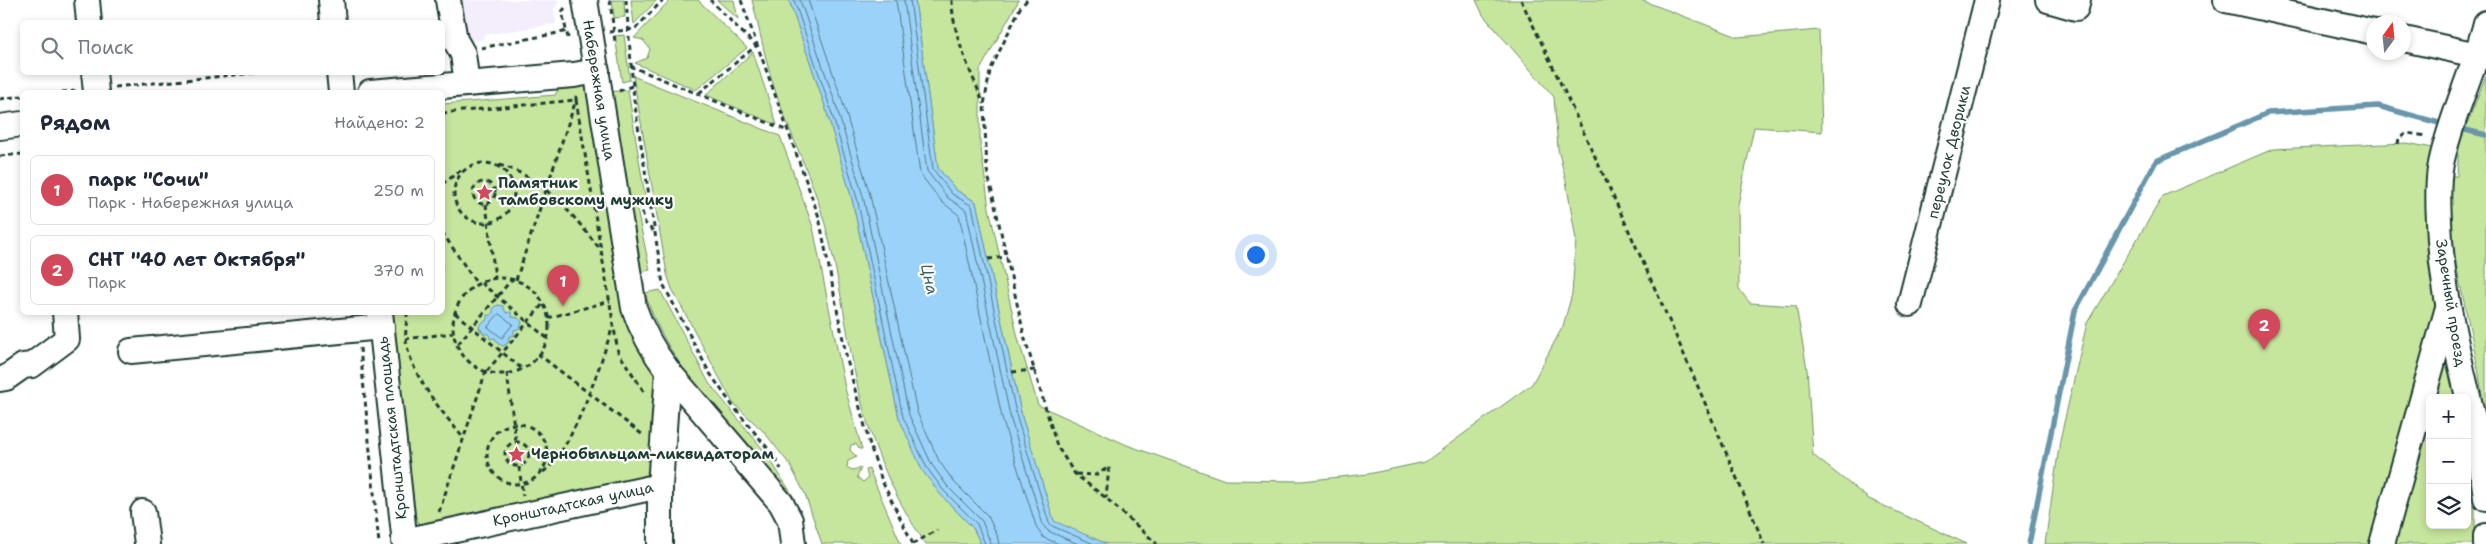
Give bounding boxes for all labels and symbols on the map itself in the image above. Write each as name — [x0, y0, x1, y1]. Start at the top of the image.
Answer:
north arrow — [2366, 15, 2411, 60]
street label: Набережная улица — [578, 18, 620, 163]
street label: переулок Дворики — [1923, 83, 1975, 221]
place label: Памятник тамбовскому мужику — [498, 173, 673, 210]
place icon: Памятник тамбовскому мужику — [474, 182, 494, 202]
street label: Заречный проезд — [2431, 238, 2471, 369]
your location — [1243, 242, 1269, 268]
water label: Цна — [916, 262, 943, 297]
pin: 1 — [547, 265, 579, 306]
pin: 2 — [2248, 309, 2280, 350]
street label: Кронштадтская площадь — [372, 335, 412, 521]
place icon: Чернобыльцам-ликвидаторам — [507, 444, 527, 464]
place label: Чернобыльцам-ликвидаторам — [531, 444, 774, 464]
street label: Кронштадтская улица — [491, 477, 656, 531]

